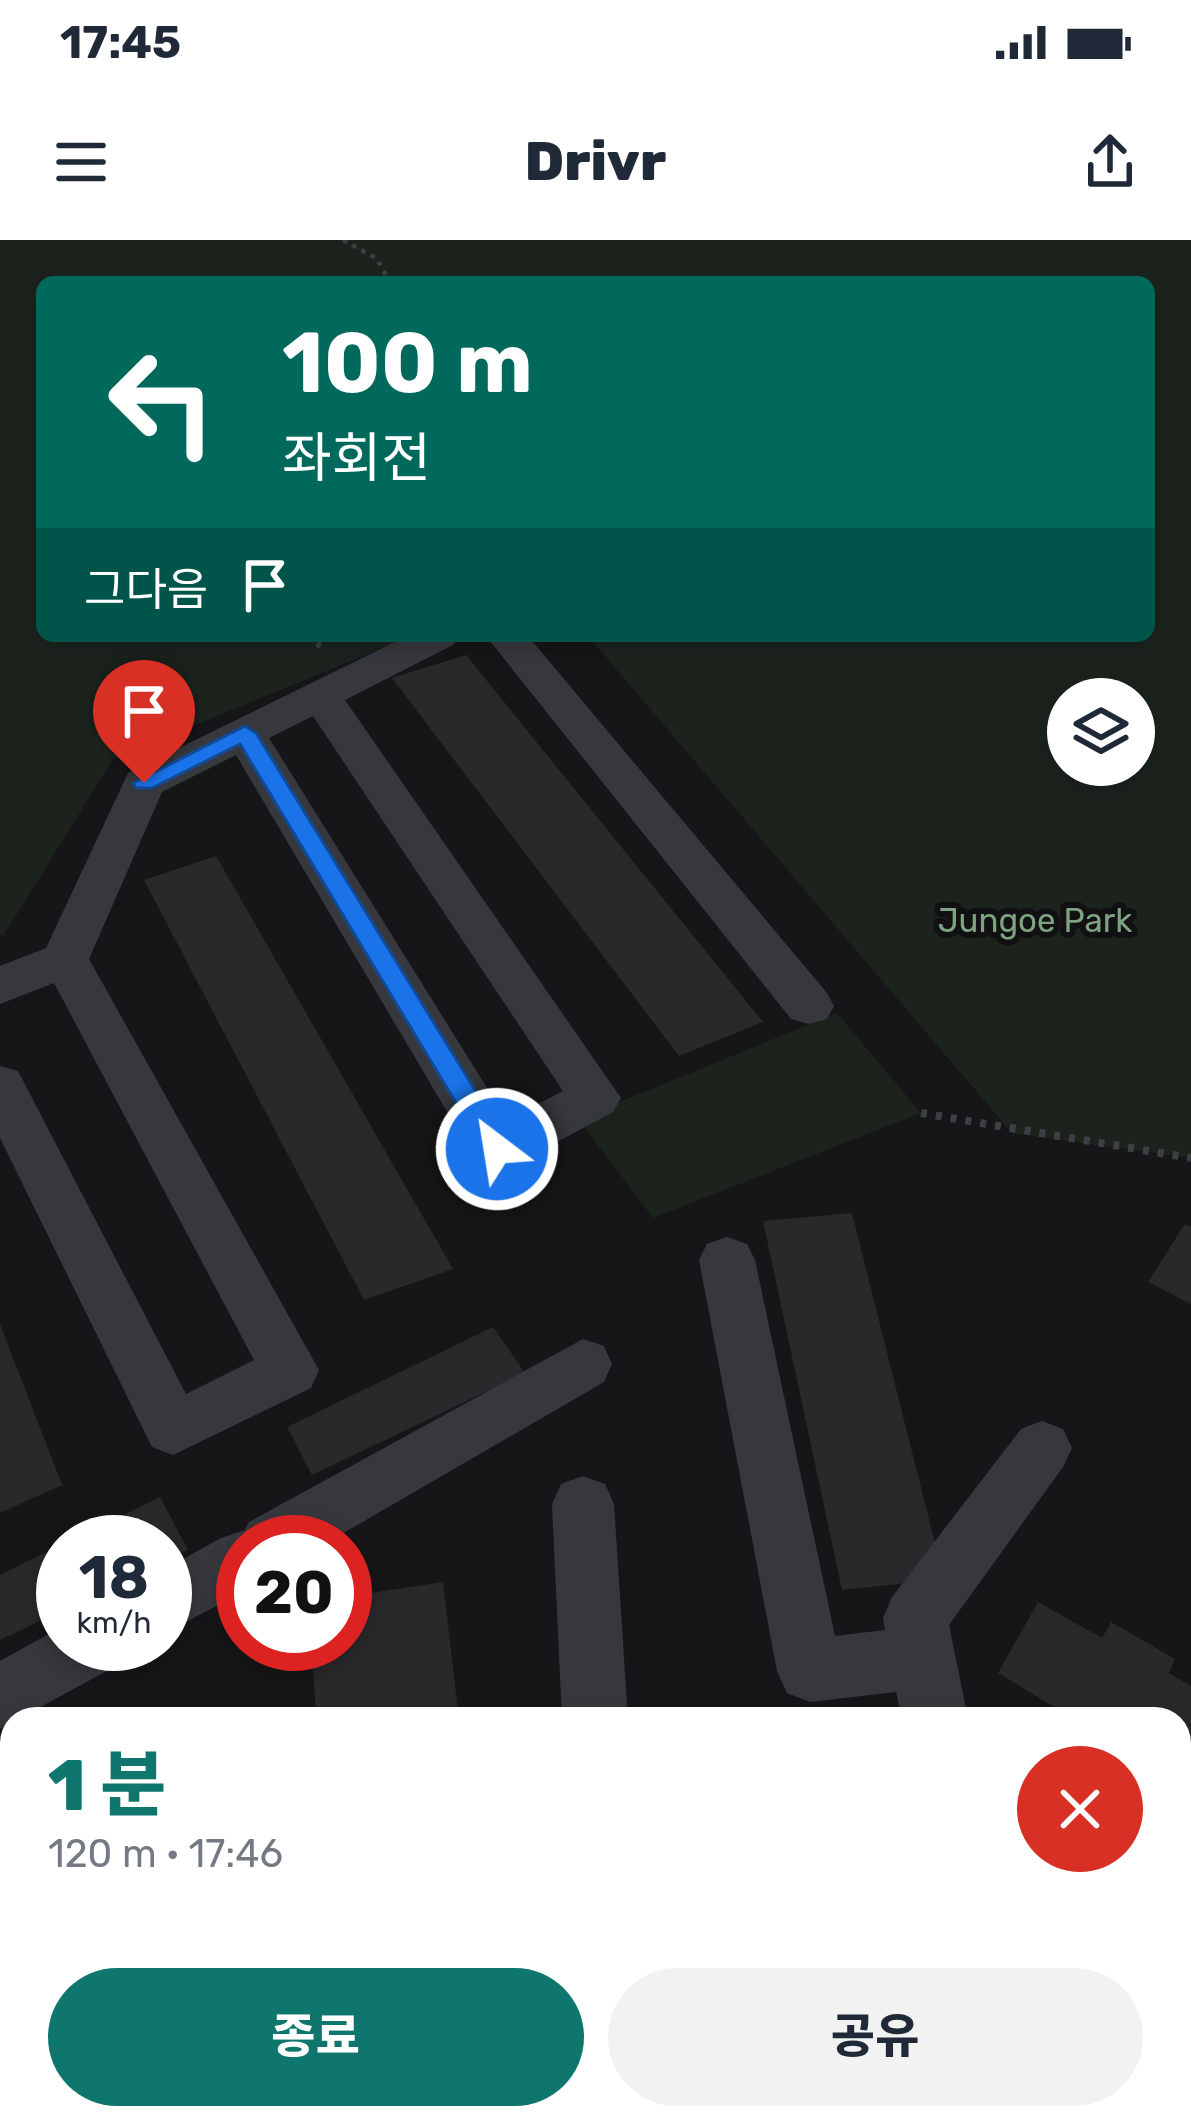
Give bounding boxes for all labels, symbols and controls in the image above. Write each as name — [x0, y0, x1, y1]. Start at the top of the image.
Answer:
text: 17:45 — [60, 16, 181, 69]
icon: menu — [48, 129, 114, 195]
icon: share — [1077, 129, 1143, 195]
text: Drivr — [525, 130, 666, 194]
text: 100 m — [282, 313, 533, 413]
icon: left — [84, 324, 240, 480]
text: 좌회전 — [282, 427, 431, 491]
icon: arrive — [232, 552, 298, 618]
text: 그다음 — [84, 563, 208, 616]
pin — [93, 660, 195, 783]
icon: arrive — [111, 678, 177, 744]
map controls — [1047, 678, 1155, 786]
button: layers — [1047, 678, 1155, 786]
park label: Jungoe Park — [938, 901, 1132, 940]
position arrow — [434, 1086, 560, 1212]
speed limit sign: 20 — [216, 1515, 372, 1671]
text: 18 — [79, 1542, 149, 1613]
text: km/h — [77, 1605, 151, 1641]
text: 1 분 — [48, 1743, 167, 1828]
button: close — [1017, 1746, 1143, 1872]
text: 120 m · 17:46 — [48, 1831, 283, 1877]
button: 종료 — [48, 1968, 584, 2106]
button: 공유 — [608, 1968, 1143, 2106]

